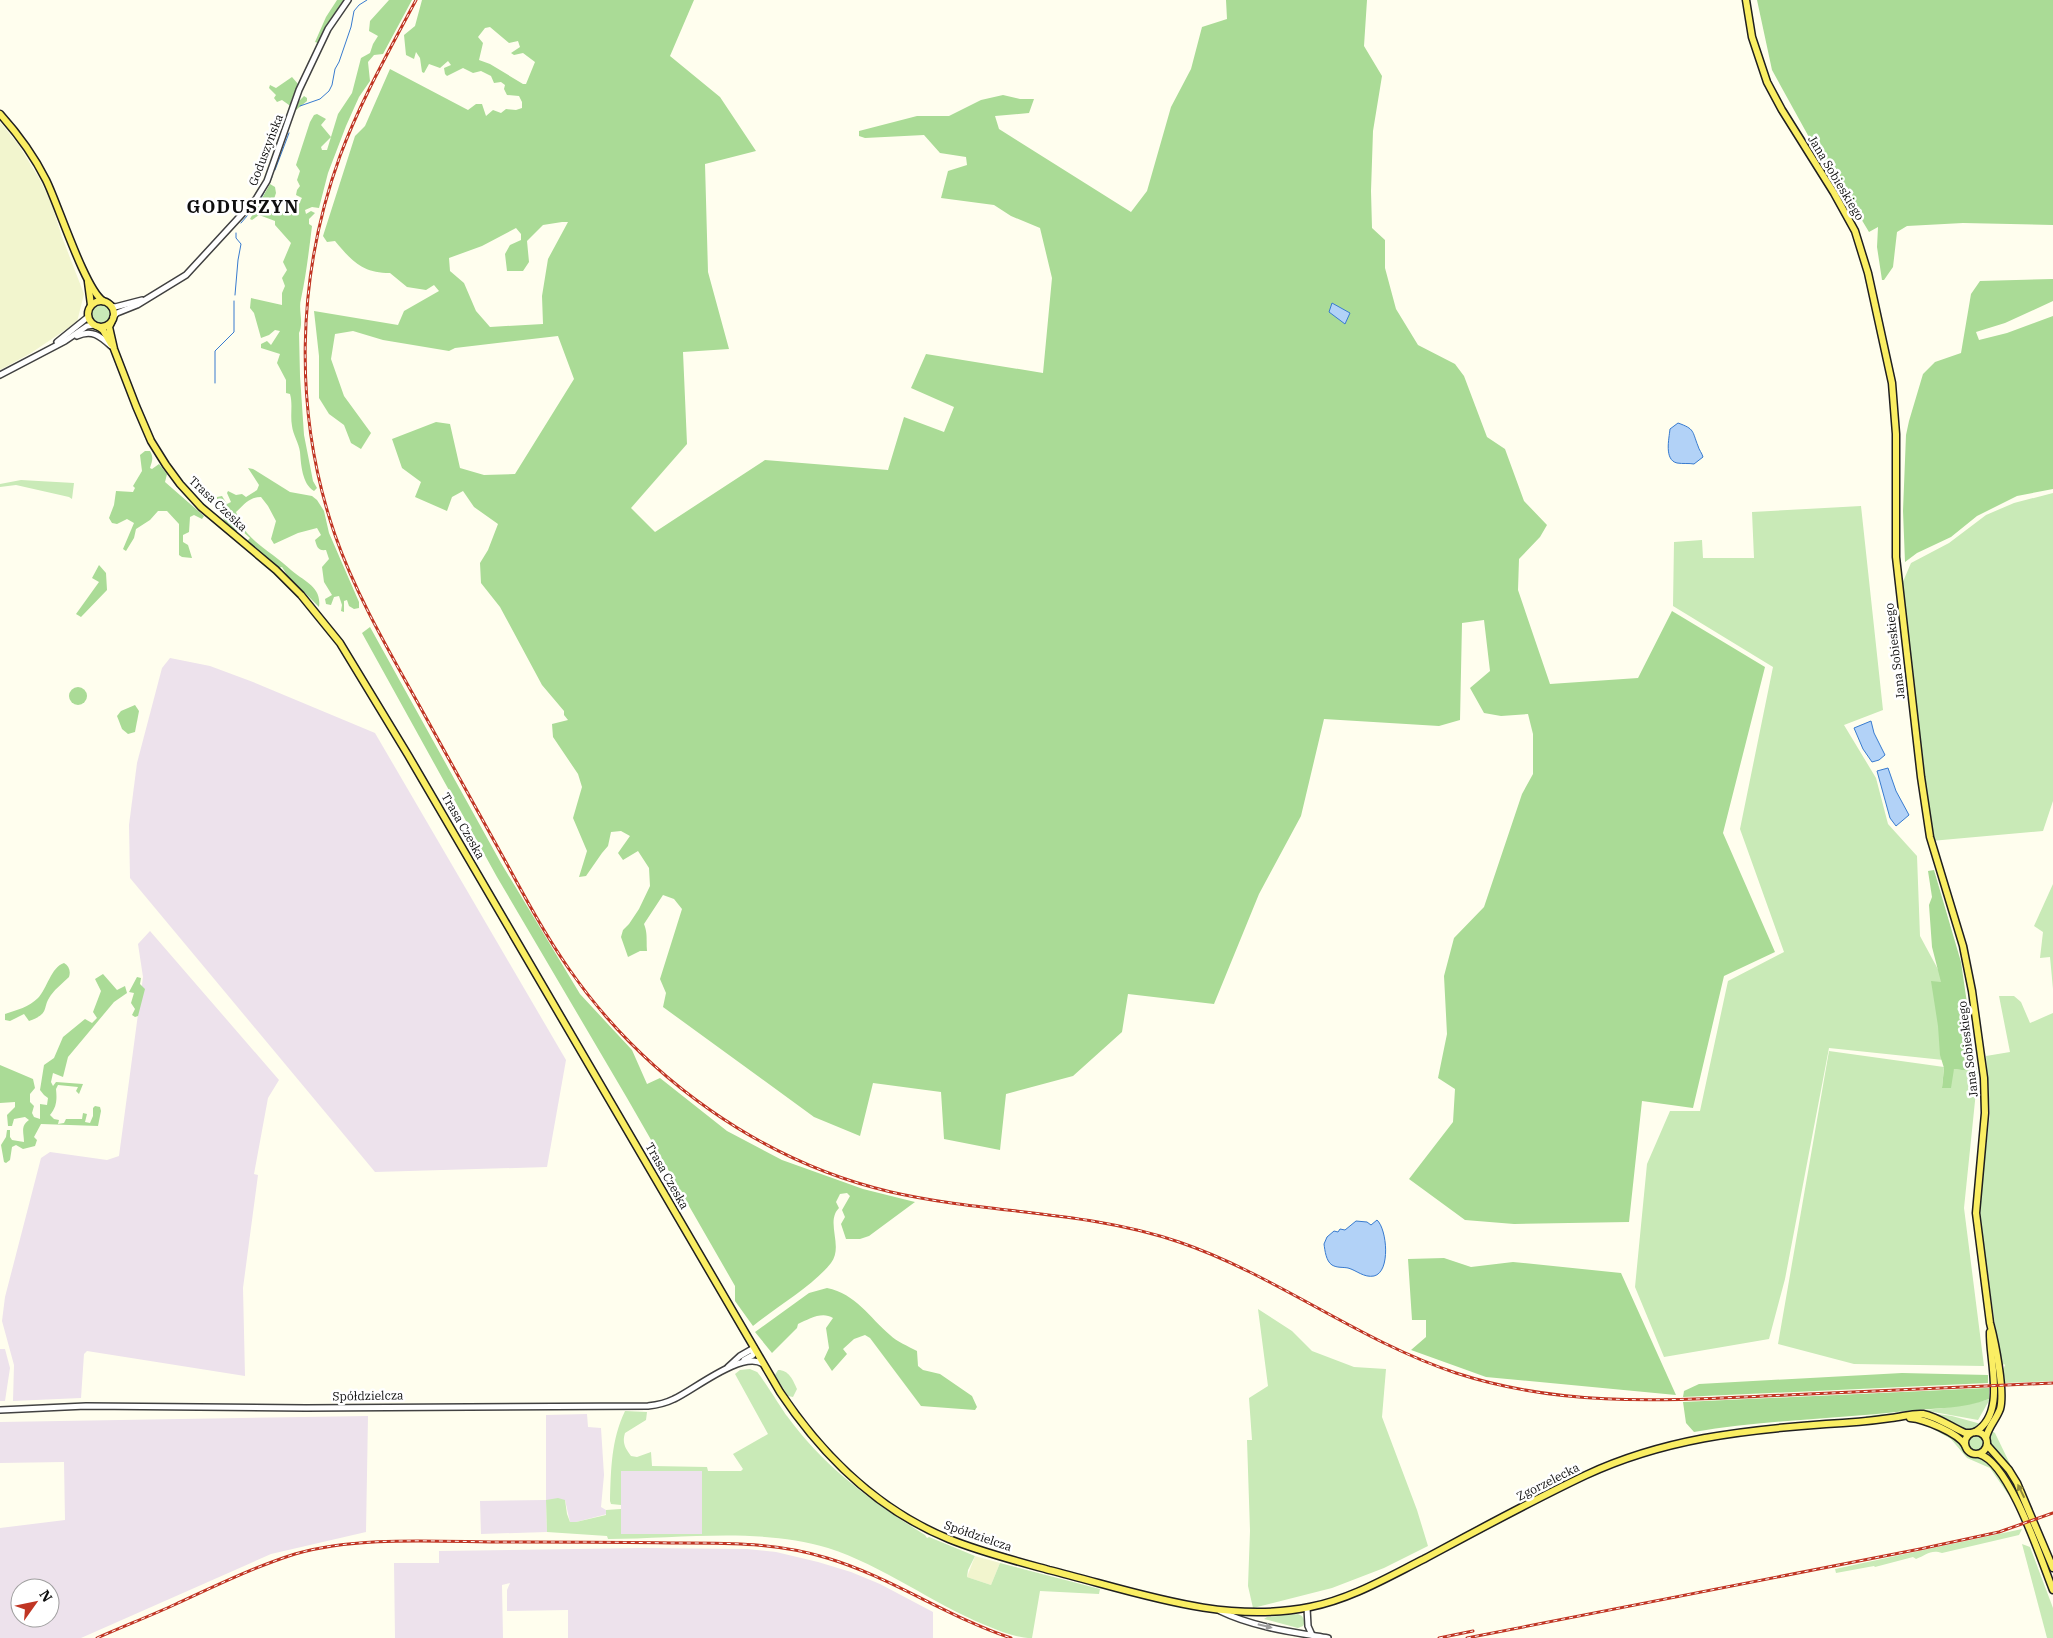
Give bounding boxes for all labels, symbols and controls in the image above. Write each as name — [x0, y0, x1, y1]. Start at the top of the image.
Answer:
street label: Goduszyńska — [245, 111, 286, 188]
street label: Jana Sobieskiego — [1805, 133, 1868, 223]
district label: GODUSZYN — [187, 195, 299, 218]
street label: Trasa Czeska — [186, 473, 251, 535]
street label: Jana Sobieskiego — [1881, 602, 1908, 700]
street label: Trasa Czeska — [438, 790, 489, 862]
street label: Jana Sobieskiego — [1954, 1000, 1981, 1098]
street label: Trasa Czeska — [642, 1140, 693, 1212]
street label: Spółdzielcza — [332, 1387, 404, 1404]
street label: Zgorzelecka — [1514, 1459, 1582, 1504]
one-way arrow — [2017, 1484, 2025, 1498]
street label: Spółdzielcza — [942, 1517, 1015, 1554]
north arrow — [10, 1578, 60, 1628]
text: N — [35, 1586, 56, 1605]
one-way arrow — [1257, 1622, 1272, 1630]

